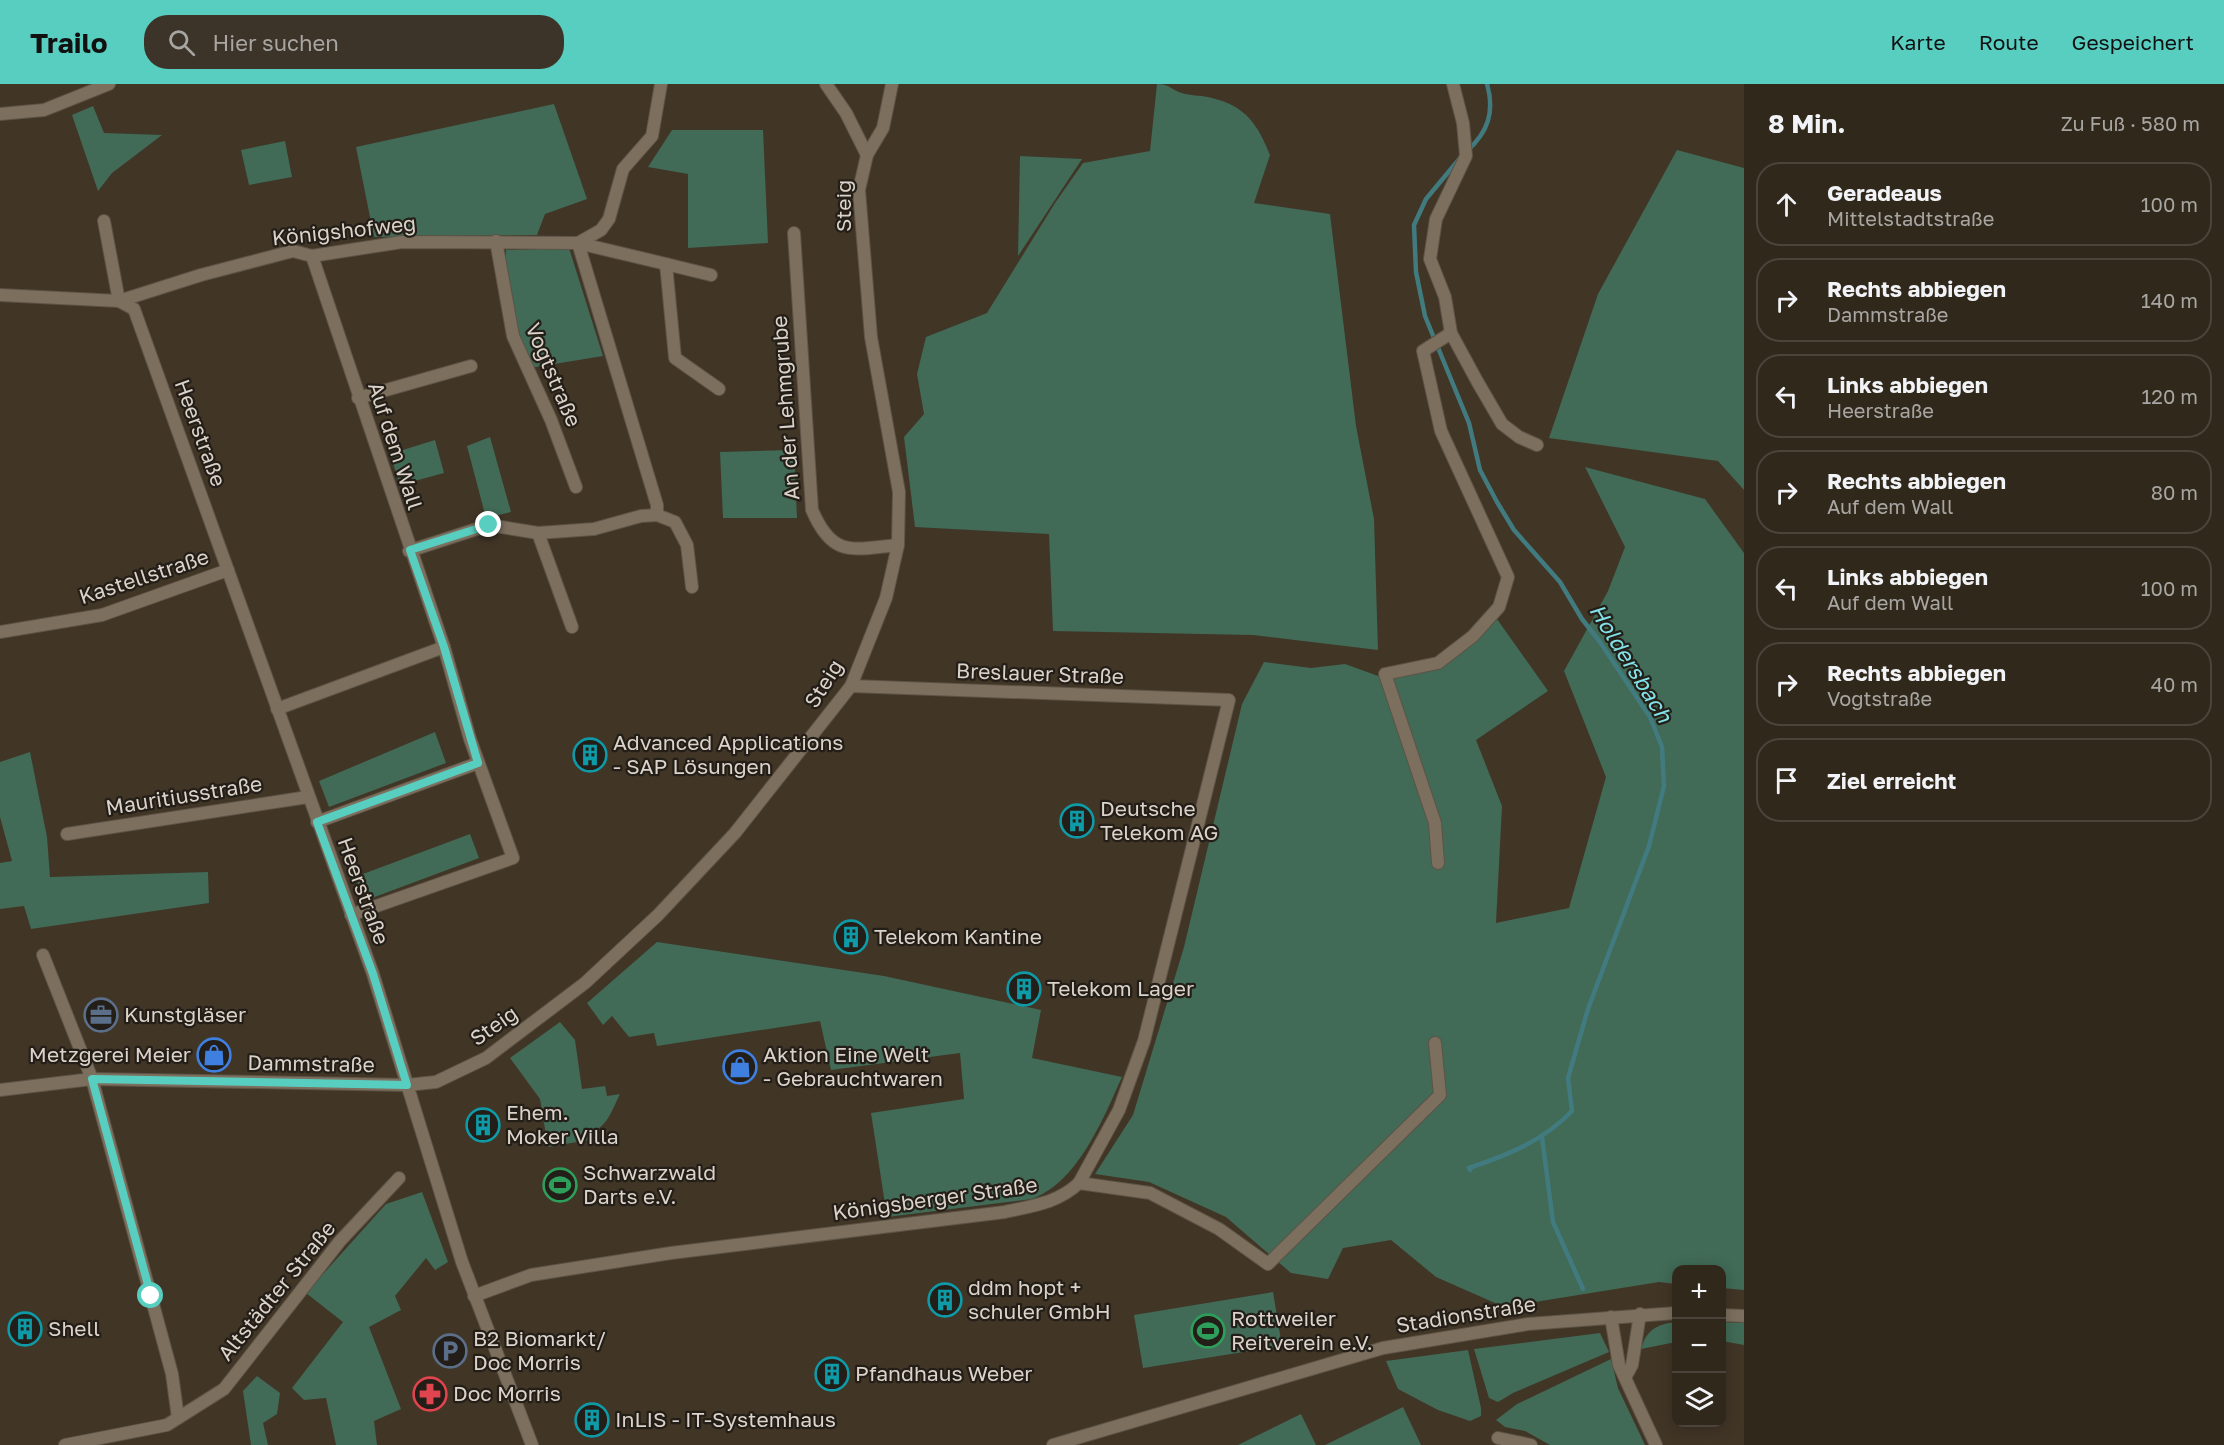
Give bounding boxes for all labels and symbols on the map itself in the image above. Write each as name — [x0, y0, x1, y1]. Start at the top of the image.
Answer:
street label: Steig — [830, 180, 856, 232]
street label: Königshofweg — [271, 210, 417, 250]
street label: An der Lehmgrube — [766, 315, 804, 501]
street label: Vogtstraße — [520, 319, 587, 431]
street label: Heerstraße — [170, 375, 232, 490]
street label: Auf dem Wall — [363, 379, 429, 513]
route end — [475, 511, 501, 537]
street label: Kastellstraße — [75, 543, 212, 609]
water label: Holdersbach — [1584, 598, 1679, 728]
street label: Steig — [798, 654, 848, 712]
street label: Breslauer Straße — [956, 657, 1124, 689]
place label: Advanced Applications - SAP Lösungen — [613, 729, 844, 779]
building icon: Advanced Applications - SAP Lösungen — [572, 737, 608, 773]
street label: Mauritiusstraße — [104, 770, 264, 820]
place label: Deutsche Telekom AG — [1100, 795, 1218, 845]
building icon: Deutsche Telekom AG — [1059, 803, 1095, 839]
street label: Heerstraße — [333, 833, 395, 948]
building icon: Telekom Kantine — [833, 919, 869, 955]
place label: Telekom Kantine — [874, 923, 1042, 949]
building icon: Telekom Lager — [1006, 971, 1042, 1007]
place label: Telekom Lager — [1047, 975, 1194, 1001]
office icon: Kunstgläser — [83, 997, 119, 1033]
street label: Steig — [465, 1000, 522, 1051]
place label: Kunstgläser — [124, 1001, 246, 1027]
shop icon: Metzgerei Meier — [196, 1037, 232, 1073]
place label: Metzgerei Meier — [29, 1041, 191, 1067]
place label: Aktion Eine Welt - Gebrauchtwaren — [763, 1041, 943, 1091]
street label: Dammstraße — [247, 1049, 375, 1077]
shop icon: Aktion Eine Welt - Gebrauchtwaren — [722, 1049, 758, 1085]
place label: Ehem. Moker Villa — [506, 1099, 619, 1149]
building icon: Ehem. Moker Villa — [465, 1107, 501, 1143]
place label: Schwarzwald Darts e.V. — [583, 1159, 716, 1209]
sports icon: Schwarzwald Darts e.V. — [542, 1167, 578, 1203]
street label: Königsberger Straße — [831, 1171, 1039, 1225]
street label: Altstädter Straße — [212, 1215, 341, 1366]
place label: ddm hopt + schuler GmbH — [968, 1274, 1111, 1324]
route start — [137, 1282, 163, 1308]
building icon: ddm hopt + schuler GmbH — [927, 1282, 963, 1318]
street label: Stadionstraße — [1394, 1290, 1538, 1338]
place label: Rottweiler Reitverein e.V. — [1231, 1305, 1373, 1355]
building icon: Shell — [7, 1311, 43, 1347]
sports icon: Rottweiler Reitverein e.V. — [1190, 1313, 1226, 1349]
place label: Shell — [48, 1315, 100, 1341]
place label: B2 Biomarkt/ Doc Morris — [473, 1325, 606, 1375]
parking icon: B2 Biomarkt/ Doc Morris — [432, 1333, 468, 1369]
building icon: Pfandhaus Weber — [814, 1356, 850, 1392]
place label: Pfandhaus Weber — [855, 1360, 1033, 1386]
pharmacy icon: Doc Morris — [412, 1376, 448, 1412]
place label: Doc Morris — [453, 1380, 561, 1406]
building icon: InLIS - IT-Systemhaus — [574, 1402, 610, 1438]
place label: InLIS - IT-Systemhaus — [615, 1406, 836, 1432]

